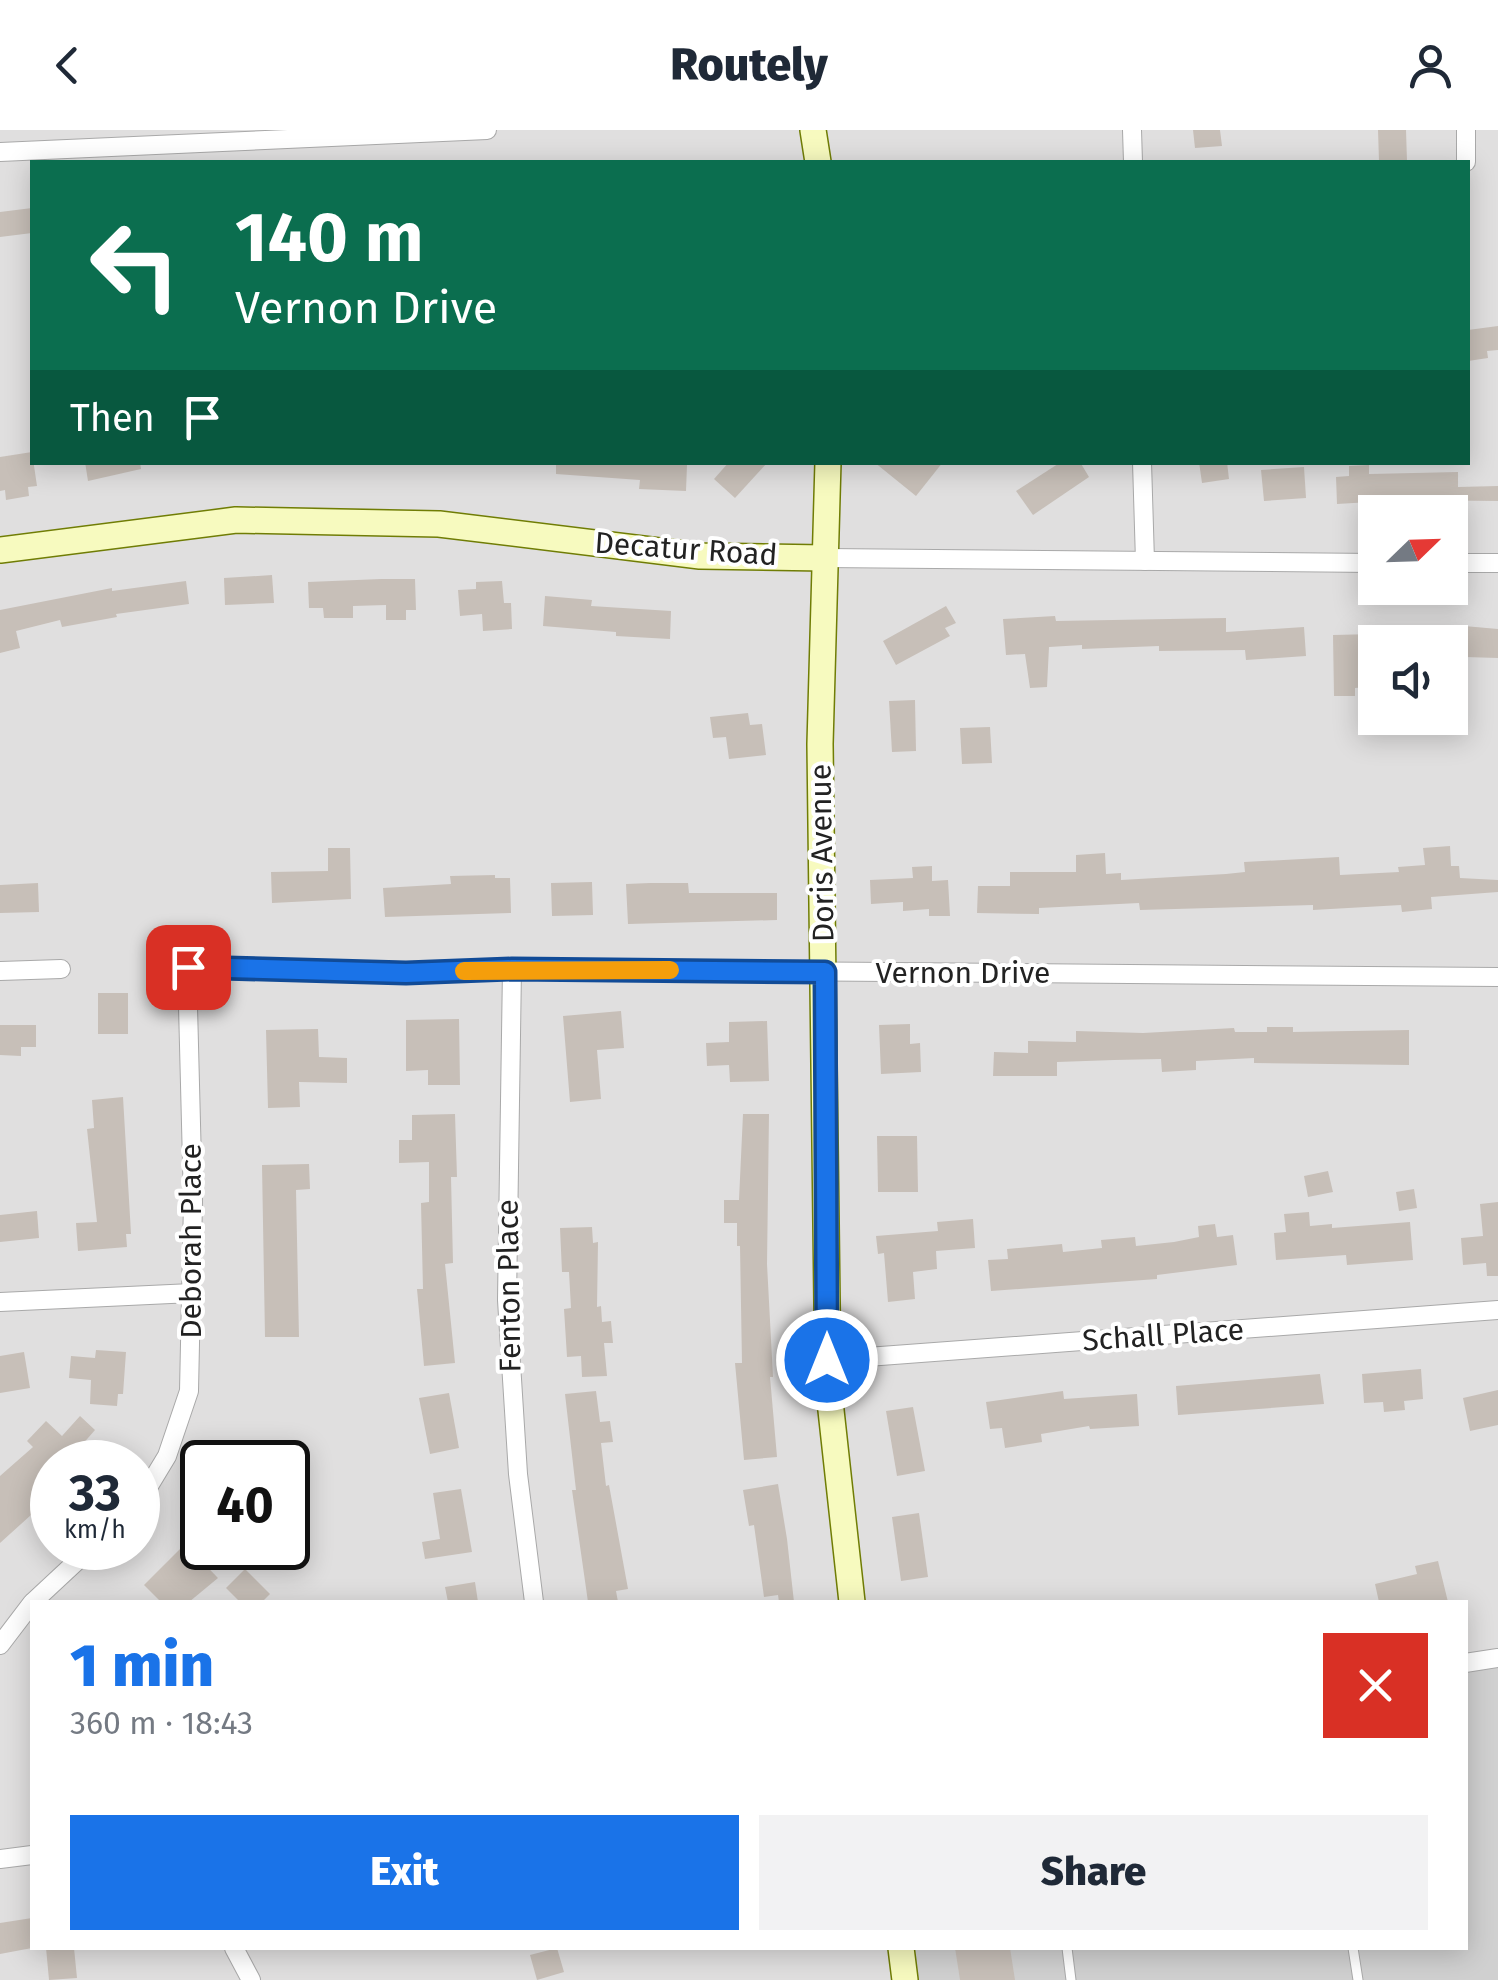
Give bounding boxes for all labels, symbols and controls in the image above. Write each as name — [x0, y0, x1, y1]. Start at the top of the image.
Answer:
icon: back — [40, 38, 95, 93]
text: Routely — [670, 38, 828, 92]
icon: person — [1403, 38, 1458, 93]
text: 140 m — [235, 196, 424, 280]
icon: left — [70, 200, 200, 330]
text: Vernon Drive — [235, 281, 497, 335]
icon: arrive — [175, 390, 230, 445]
text: Then — [70, 395, 155, 441]
north arrow — [1358, 495, 1468, 605]
map controls — [1358, 495, 1468, 735]
street label: Decatur Road — [593, 525, 779, 573]
button: sound — [1358, 625, 1468, 735]
street label: Doris Avenue — [802, 763, 842, 943]
pin — [146, 925, 231, 1010]
icon: arrive — [161, 940, 216, 995]
street label: Vernon Drive — [876, 955, 1050, 991]
street label: Deborah Place — [173, 1143, 209, 1339]
street label: Fenton Place — [489, 1199, 529, 1373]
position arrow — [775, 1308, 879, 1412]
street label: Schall Place — [1081, 1311, 1245, 1359]
speed limit sign: 40 — [180, 1440, 310, 1570]
text: 33 — [69, 1463, 121, 1523]
text: km/h — [64, 1515, 126, 1545]
text: 1 min — [70, 1630, 214, 1702]
button: close — [1323, 1633, 1428, 1738]
text: 360 m · 18:43 — [70, 1704, 253, 1742]
button: Exit — [70, 1815, 739, 1930]
button: Share — [759, 1815, 1428, 1930]

